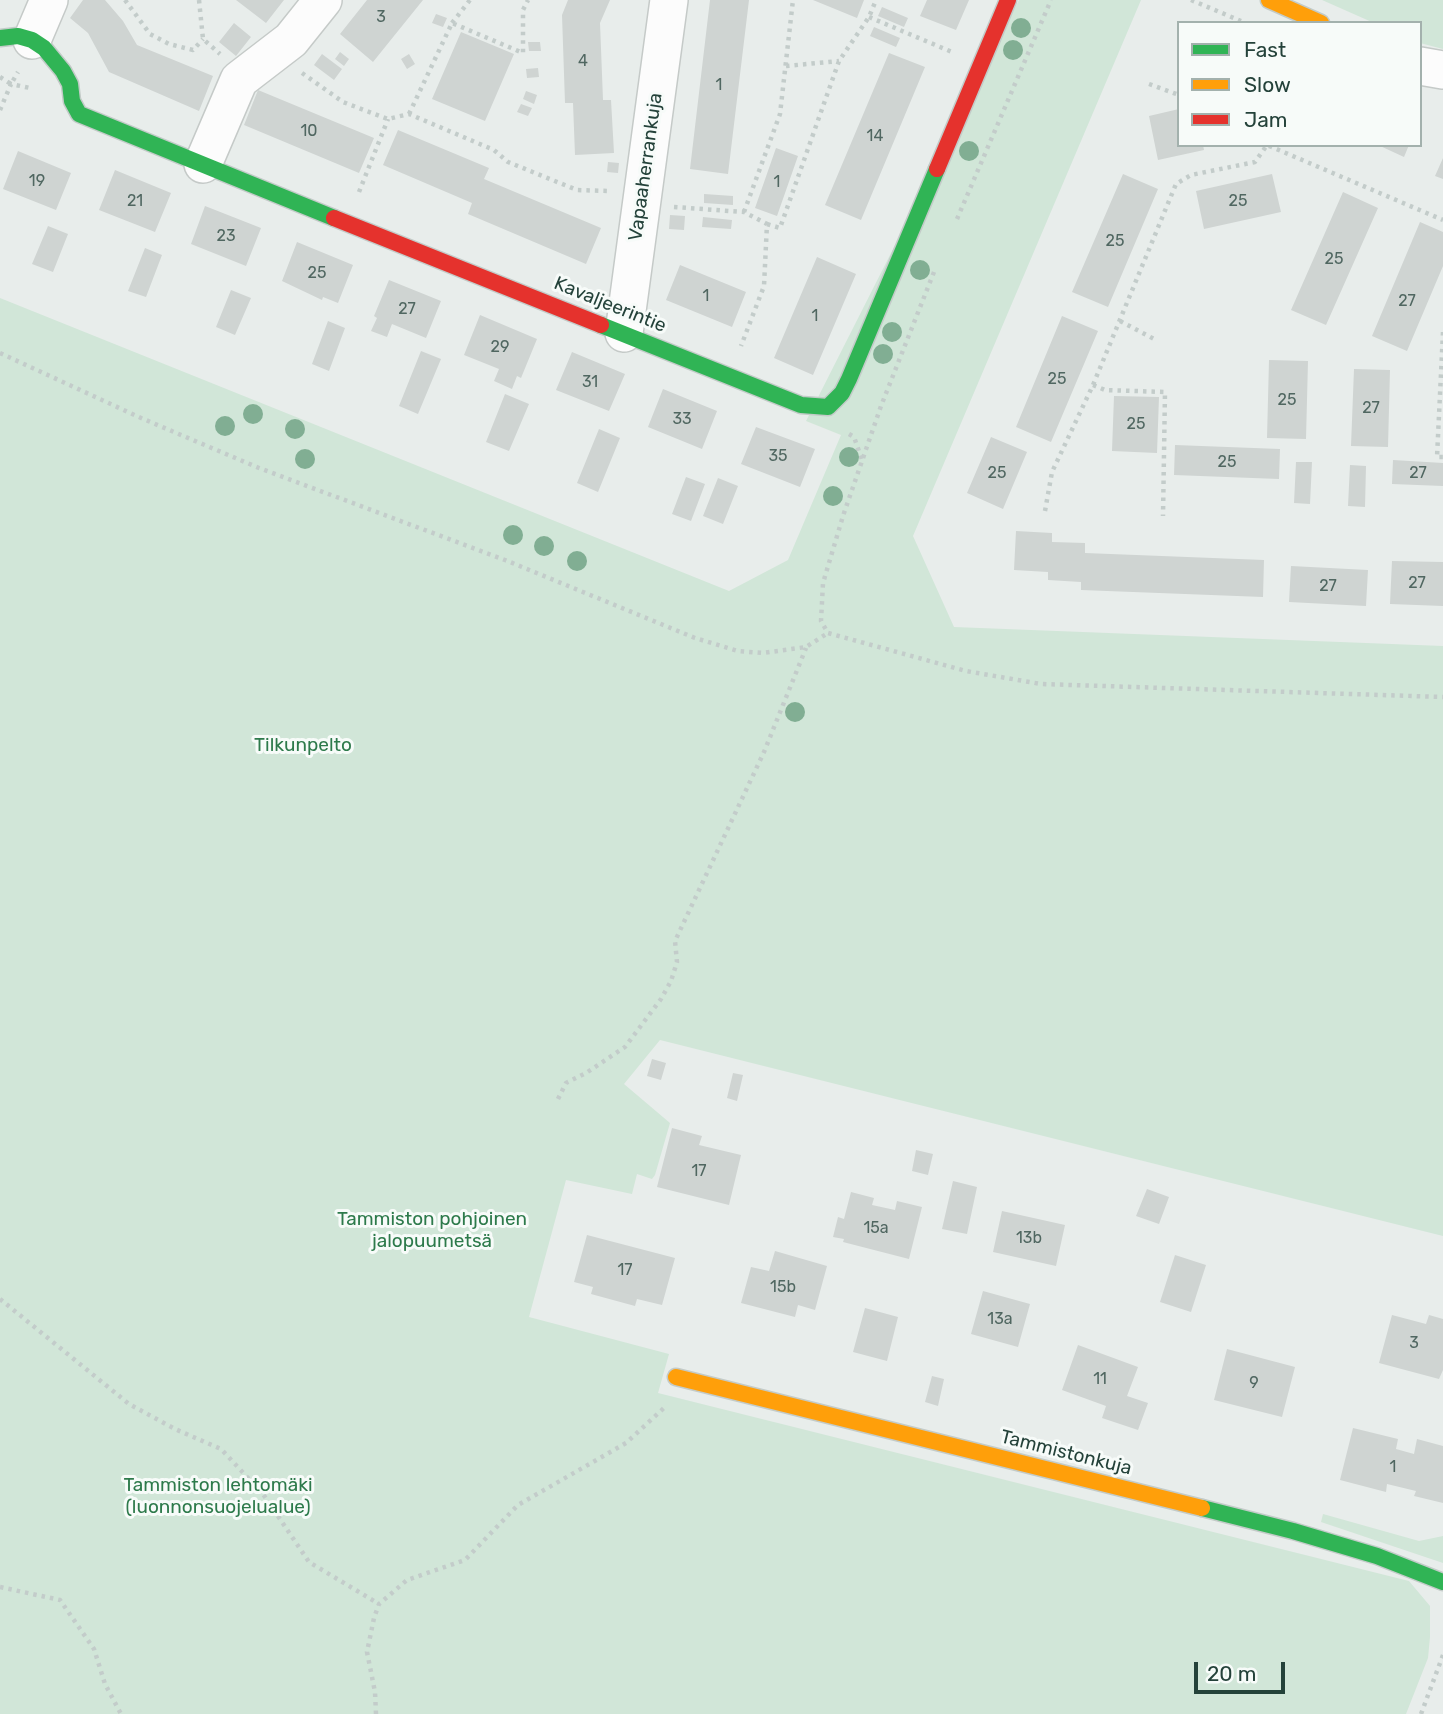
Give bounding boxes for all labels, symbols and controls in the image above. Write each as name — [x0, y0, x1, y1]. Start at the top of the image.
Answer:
house number: 3 — [376, 7, 386, 27]
legend — [1177, 21, 1422, 147]
text: Fast — [1244, 37, 1286, 62]
house number: 4 — [578, 51, 588, 71]
text: Slow — [1244, 72, 1291, 97]
house number: 1 — [716, 75, 722, 95]
street label: Vapaaherrankuja — [624, 92, 668, 242]
text: Jam — [1244, 107, 1288, 132]
house number: 10 — [300, 121, 318, 141]
house number: 14 — [867, 126, 883, 146]
house number: 19 — [29, 171, 45, 191]
house number: 1 — [774, 172, 780, 192]
house number: 21 — [127, 191, 143, 211]
house number: 25 — [1229, 191, 1247, 211]
house number: 23 — [216, 226, 236, 246]
house number: 25 — [1106, 231, 1124, 251]
house number: 25 — [1325, 249, 1343, 269]
house number: 25 — [308, 263, 326, 283]
street label: Kavaljeerintie — [551, 272, 669, 338]
house number: 1 — [703, 286, 709, 306]
house number: 27 — [1398, 291, 1416, 311]
house number: 27 — [398, 299, 416, 319]
house number: 1 — [812, 306, 818, 326]
house number: 29 — [491, 337, 509, 357]
house number: 25 — [1048, 369, 1066, 389]
house number: 31 — [582, 372, 598, 392]
house number: 25 — [1278, 390, 1296, 410]
house number: 27 — [1362, 398, 1380, 418]
house number: 33 — [672, 409, 692, 429]
house number: 25 — [1127, 414, 1145, 434]
house number: 35 — [768, 446, 788, 466]
house number: 25 — [1218, 452, 1236, 472]
house number: 25 — [988, 463, 1006, 483]
house number: 27 — [1409, 463, 1427, 483]
house number: 27 — [1408, 573, 1426, 593]
house number: 27 — [1319, 576, 1337, 596]
park label: Tilkunpelto — [254, 735, 352, 757]
house number: 17 — [691, 1161, 707, 1181]
park label: Tammiston pohjoinen jalopuumetsä — [337, 1209, 527, 1253]
house number: 15a — [863, 1218, 889, 1238]
house number: 13b — [1016, 1228, 1042, 1248]
house number: 17 — [617, 1260, 633, 1280]
house number: 15b — [770, 1277, 796, 1297]
house number: 13a — [987, 1309, 1013, 1329]
house number: 3 — [1409, 1333, 1419, 1353]
house number: 11 — [1093, 1369, 1107, 1389]
house number: 9 — [1249, 1373, 1259, 1393]
street label: Tammistonkuja — [998, 1426, 1134, 1480]
house number: 1 — [1390, 1457, 1396, 1477]
park label: Tammiston lehtomäki (luonnonsuojelualue) — [123, 1475, 313, 1519]
scale bar — [1198, 1648, 1289, 1692]
text: 20 m — [1207, 1661, 1256, 1686]

